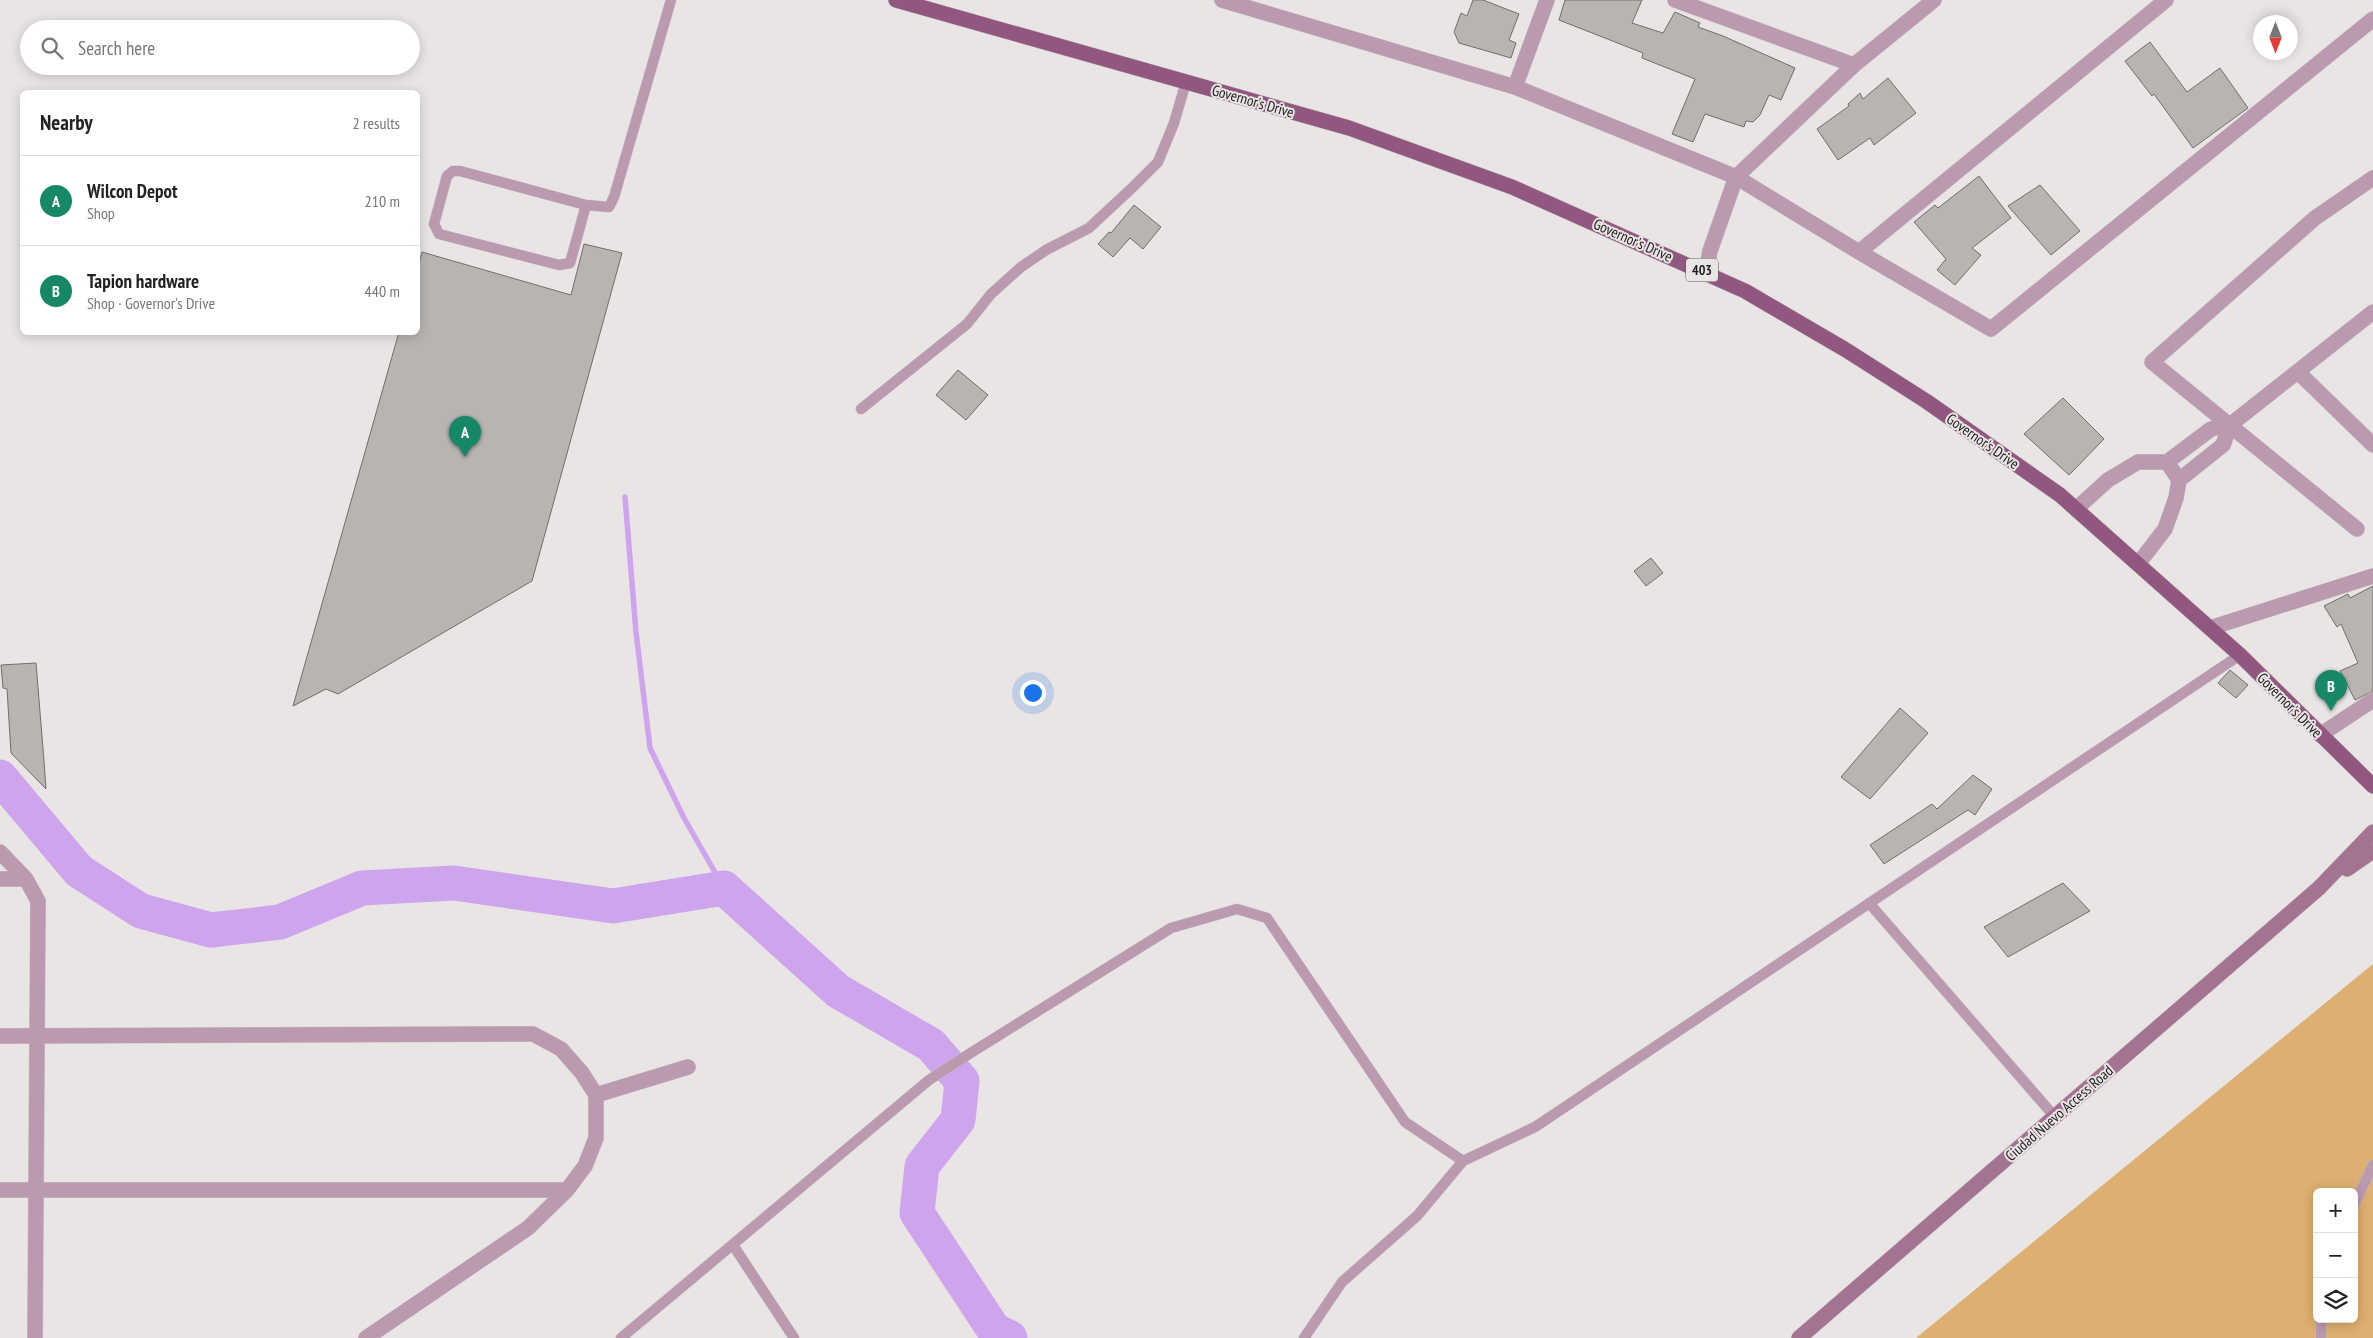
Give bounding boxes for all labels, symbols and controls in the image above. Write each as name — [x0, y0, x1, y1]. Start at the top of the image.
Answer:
north arrow — [2253, 15, 2298, 60]
search box — [20, 20, 420, 75]
icon: search — [38, 34, 66, 62]
text: Search here — [78, 36, 155, 60]
street label: Governor's Drive — [1210, 80, 1296, 122]
text: Nearby — [40, 109, 93, 136]
text: 2 results — [353, 113, 400, 133]
text: Wilcon Depot — [87, 179, 178, 203]
text: A — [52, 191, 60, 211]
text: 210 m — [365, 191, 400, 211]
text: Shop — [87, 203, 115, 223]
street label: Governor's Drive — [1591, 214, 1675, 266]
road number: 403 — [1686, 258, 1718, 282]
text: Tapion hardware — [87, 269, 199, 293]
text: B — [52, 281, 60, 301]
text: 440 m — [365, 281, 400, 301]
text: Shop · Governor's Drive — [87, 293, 215, 313]
street label: Governor's Drive — [1943, 409, 2023, 473]
pin: A — [449, 416, 481, 457]
street label: Governor's Drive — [2253, 668, 2327, 742]
pin: B — [2315, 670, 2347, 711]
your location — [1020, 680, 1046, 706]
street label: Ciudad Nuevo Access Road — [2001, 1061, 2117, 1165]
map controls — [2313, 1188, 2358, 1323]
button: + — [2313, 1188, 2358, 1233]
button: − — [2313, 1233, 2358, 1278]
button: layers — [2313, 1278, 2358, 1323]

